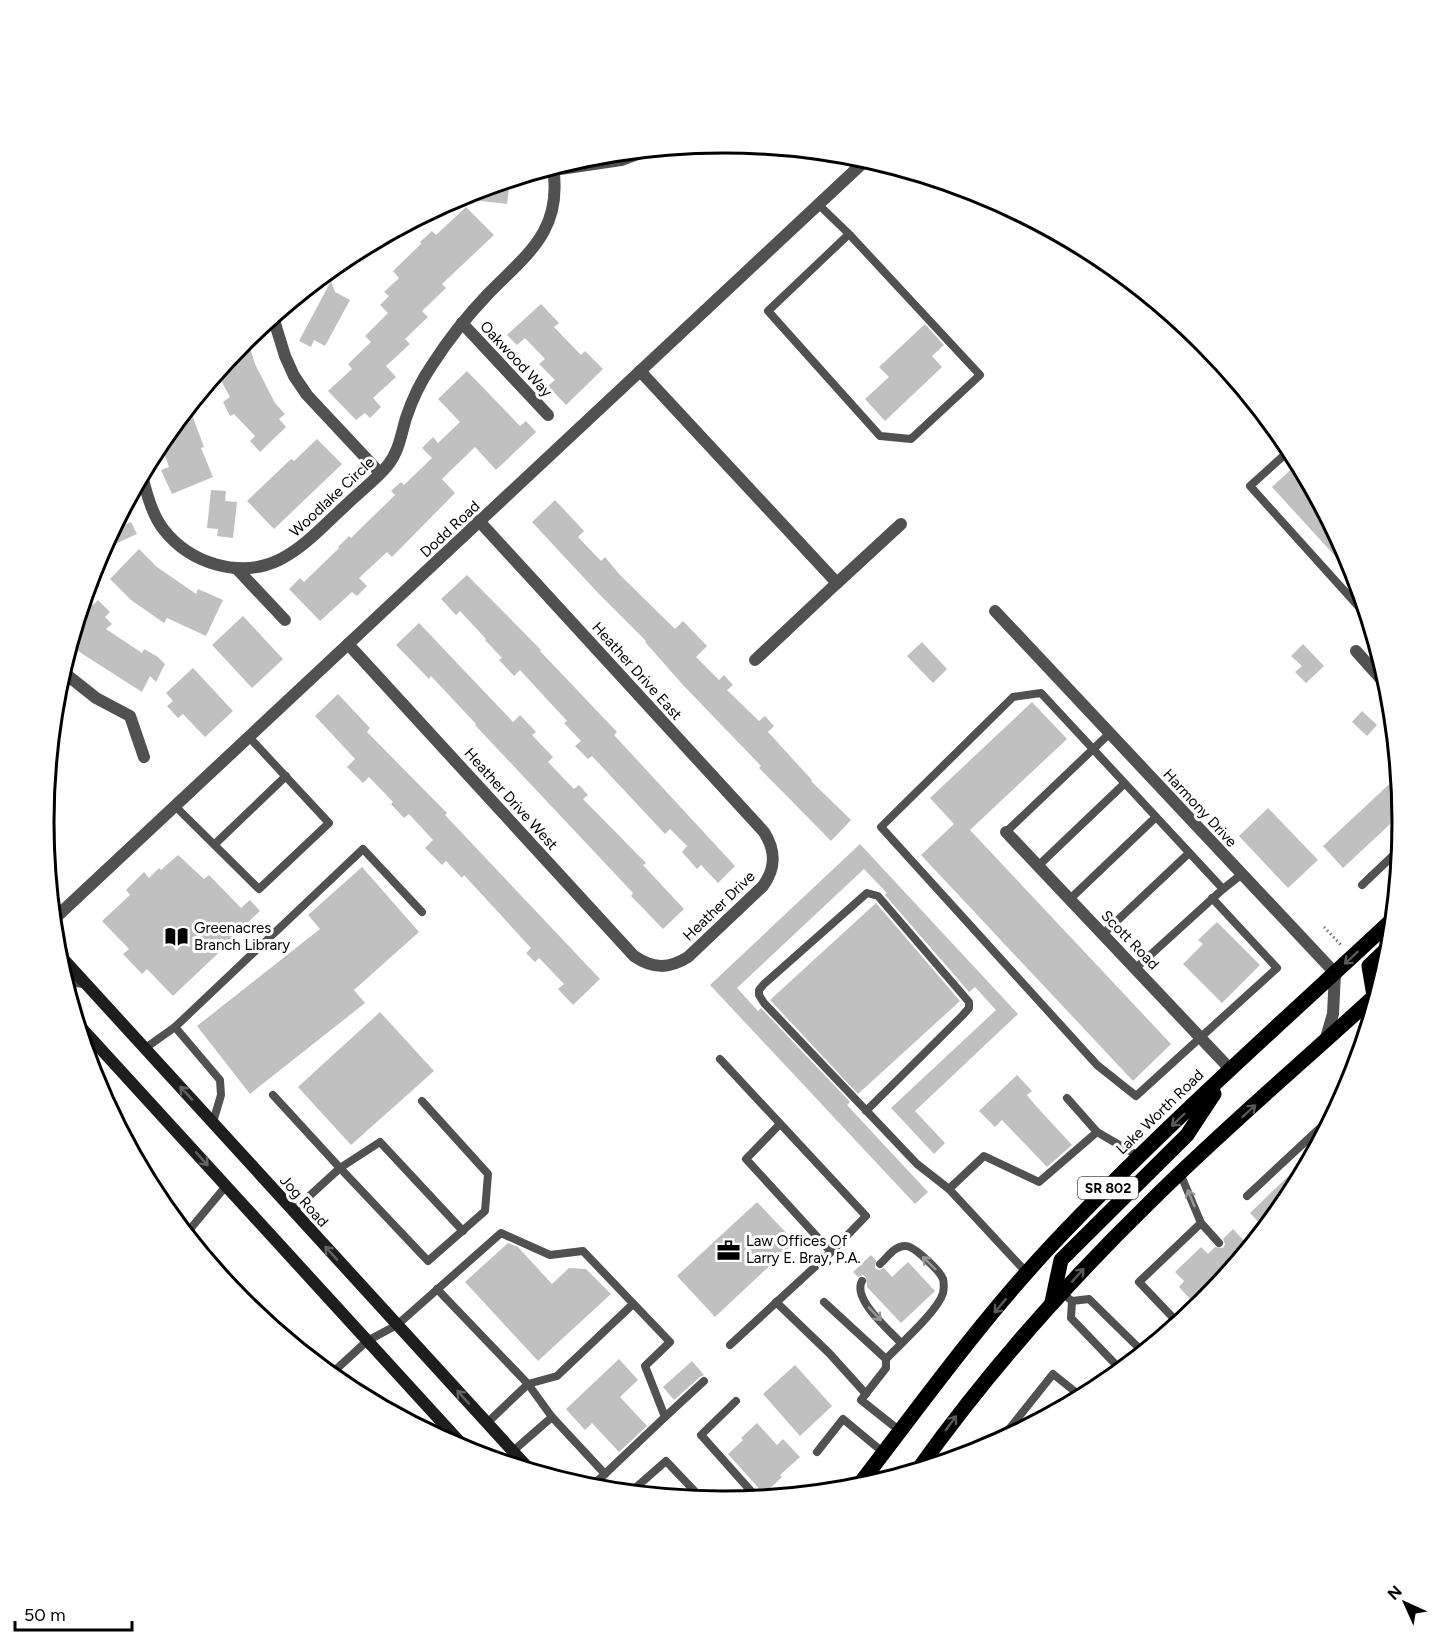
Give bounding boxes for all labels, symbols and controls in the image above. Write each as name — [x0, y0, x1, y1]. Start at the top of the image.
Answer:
street label: Oakwood Way — [476, 317, 556, 401]
street label: Woodlake Circle — [286, 453, 378, 541]
street label: Dodd Road — [416, 497, 484, 561]
street label: Heather Drive East — [588, 618, 686, 724]
street label: Heather Drive West — [460, 744, 562, 854]
street label: Harmony Drive — [1159, 765, 1241, 851]
street label: Heather Drive — [679, 867, 759, 945]
street label: Scott Road — [1097, 907, 1163, 973]
place label: Greenacres Branch Library — [194, 919, 290, 954]
library icon: Greenacres Branch Library — [163, 924, 189, 950]
one-way arrow — [1344, 951, 1359, 965]
street label: Lake Worth Road — [1113, 1066, 1207, 1158]
one-way arrow — [179, 1086, 193, 1101]
one-way arrow — [1241, 1104, 1256, 1118]
one-way arrow — [1171, 1113, 1186, 1127]
one-way arrow — [195, 1151, 209, 1166]
street label: Jog Road — [276, 1171, 332, 1231]
road number: SR 802 — [1078, 1177, 1138, 1199]
one-way arrow — [1184, 1190, 1196, 1208]
place label: Law Offices Of Larry E. Bray, P.A. — [746, 1232, 861, 1267]
office icon: Law Offices Of Larry E. Bray, P.A. — [715, 1237, 741, 1263]
one-way arrow — [324, 1246, 338, 1261]
one-way arrow — [921, 1256, 936, 1270]
one-way arrow — [1071, 1268, 1085, 1283]
one-way arrow — [993, 1298, 1006, 1314]
one-way arrow — [868, 1306, 882, 1321]
one-way arrow — [456, 1390, 470, 1405]
one-way arrow — [945, 1416, 957, 1432]
north arrow — [1375, 1573, 1435, 1633]
text: N — [1384, 1582, 1406, 1604]
scale bar — [15, 1594, 132, 1632]
text: 50 m — [24, 1604, 66, 1626]

